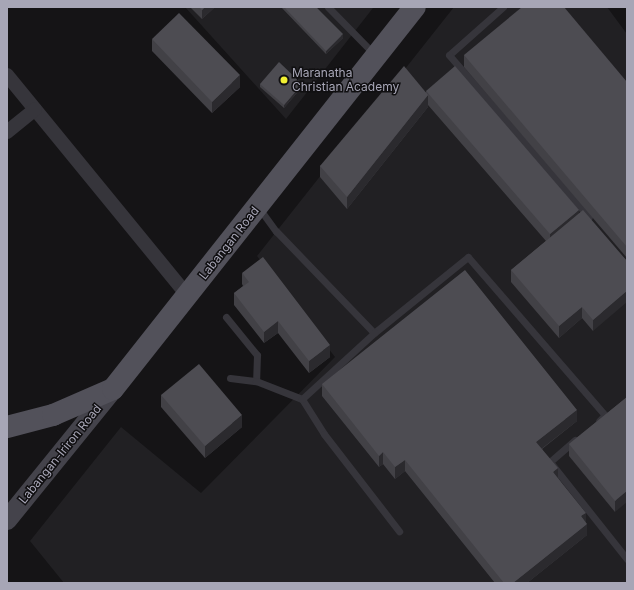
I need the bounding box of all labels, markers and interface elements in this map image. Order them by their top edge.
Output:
place label: Maranatha Christian Academy [292,66,399,94]
marker: Maranatha Christian Academy [279,75,289,85]
street label: Labangan Road [196,204,262,282]
street label: Labangan-Iriron Road [16,402,104,506]

